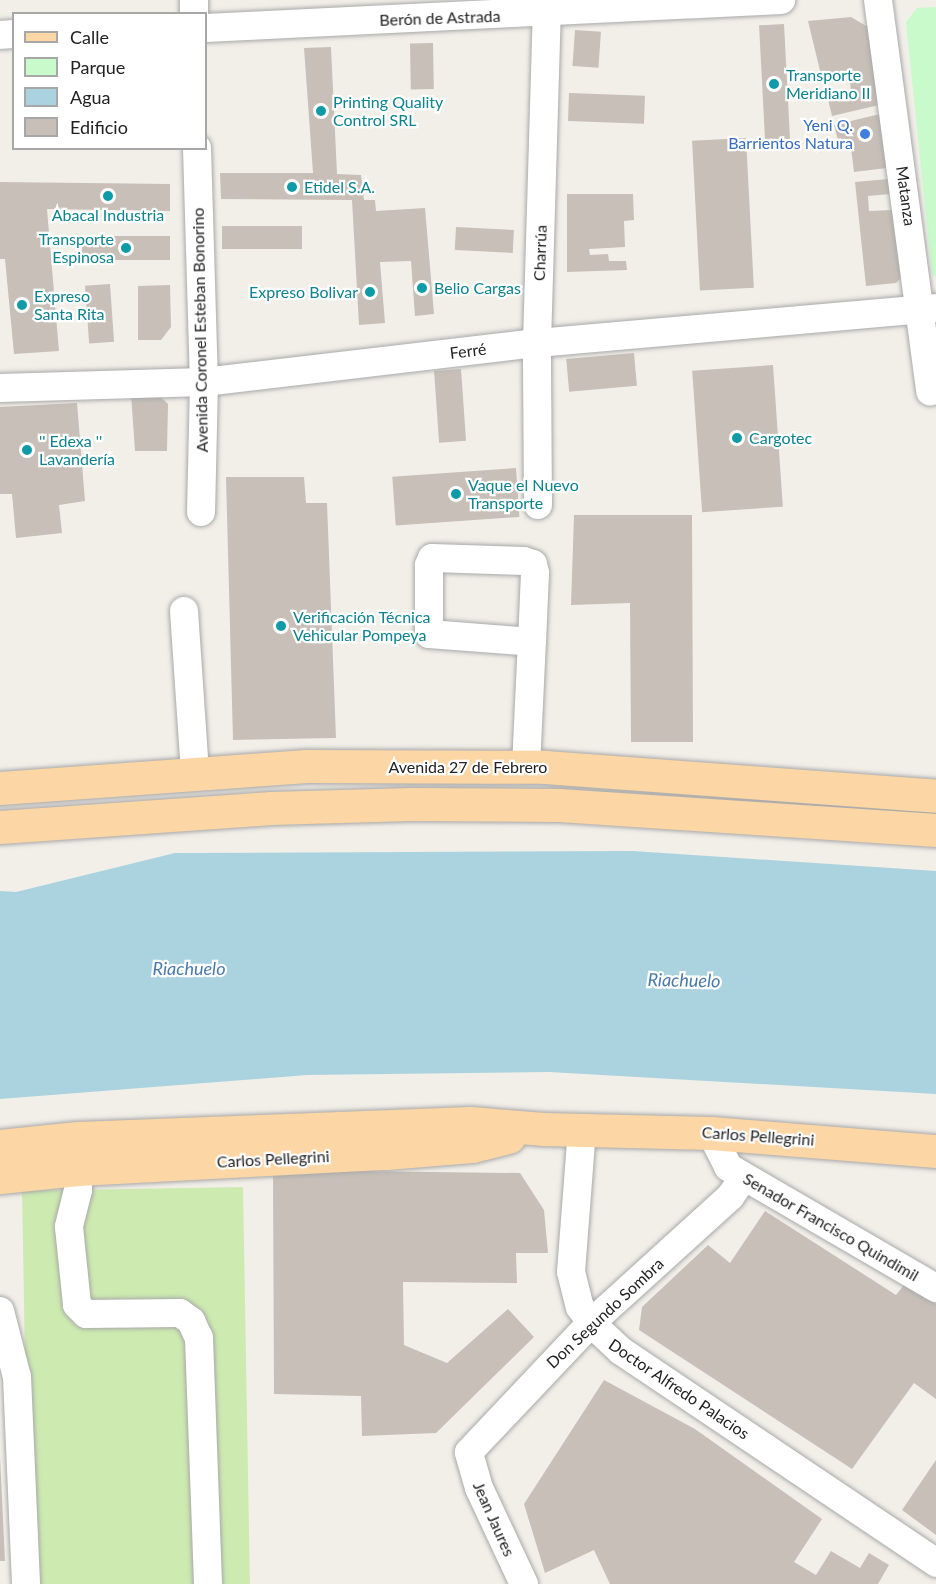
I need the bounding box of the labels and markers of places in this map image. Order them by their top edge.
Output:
place label: Transporte Meridiano II [786,65,871,103]
marker: Transporte Meridiano II [767,77,781,91]
place label: Printing Quality Control SRL [333,92,443,130]
marker: Printing Quality Control SRL [314,104,328,118]
place label: Yeni Q. Barrientos Natura [728,115,853,153]
marker: Yeni Q. Barrientos Natura [858,127,872,141]
place label: Etidel S.A. [304,177,375,197]
marker: Etidel S.A. [285,180,299,194]
marker: Abacal Industria [101,189,115,203]
place label: Abacal Industria [52,205,164,225]
place label: Transporte Espinosa [39,229,114,267]
marker: Transporte Espinosa [119,241,133,255]
place label: Belio Cargas [434,278,521,298]
marker: Belio Cargas [415,281,429,295]
place label: Expreso Bolivar [249,282,358,302]
marker: Expreso Bolivar [363,285,377,299]
place label: Expreso Santa Rita [34,286,105,324]
marker: Expreso Santa Rita [15,298,29,312]
place label: Cargotec [749,428,812,448]
place label: '' Edexa '' Lavandería [39,431,115,469]
marker: Cargotec [730,431,744,445]
marker: '' Edexa '' Lavandería [20,443,34,457]
place label: Vaque el Nuevo Transporte [468,475,579,513]
marker: Vaque el Nuevo Transporte [449,487,463,501]
place label: Verificación Técnica Vehicular Pompeya [293,607,431,645]
marker: Verificación Técnica Vehicular Pompeya [274,619,288,633]

